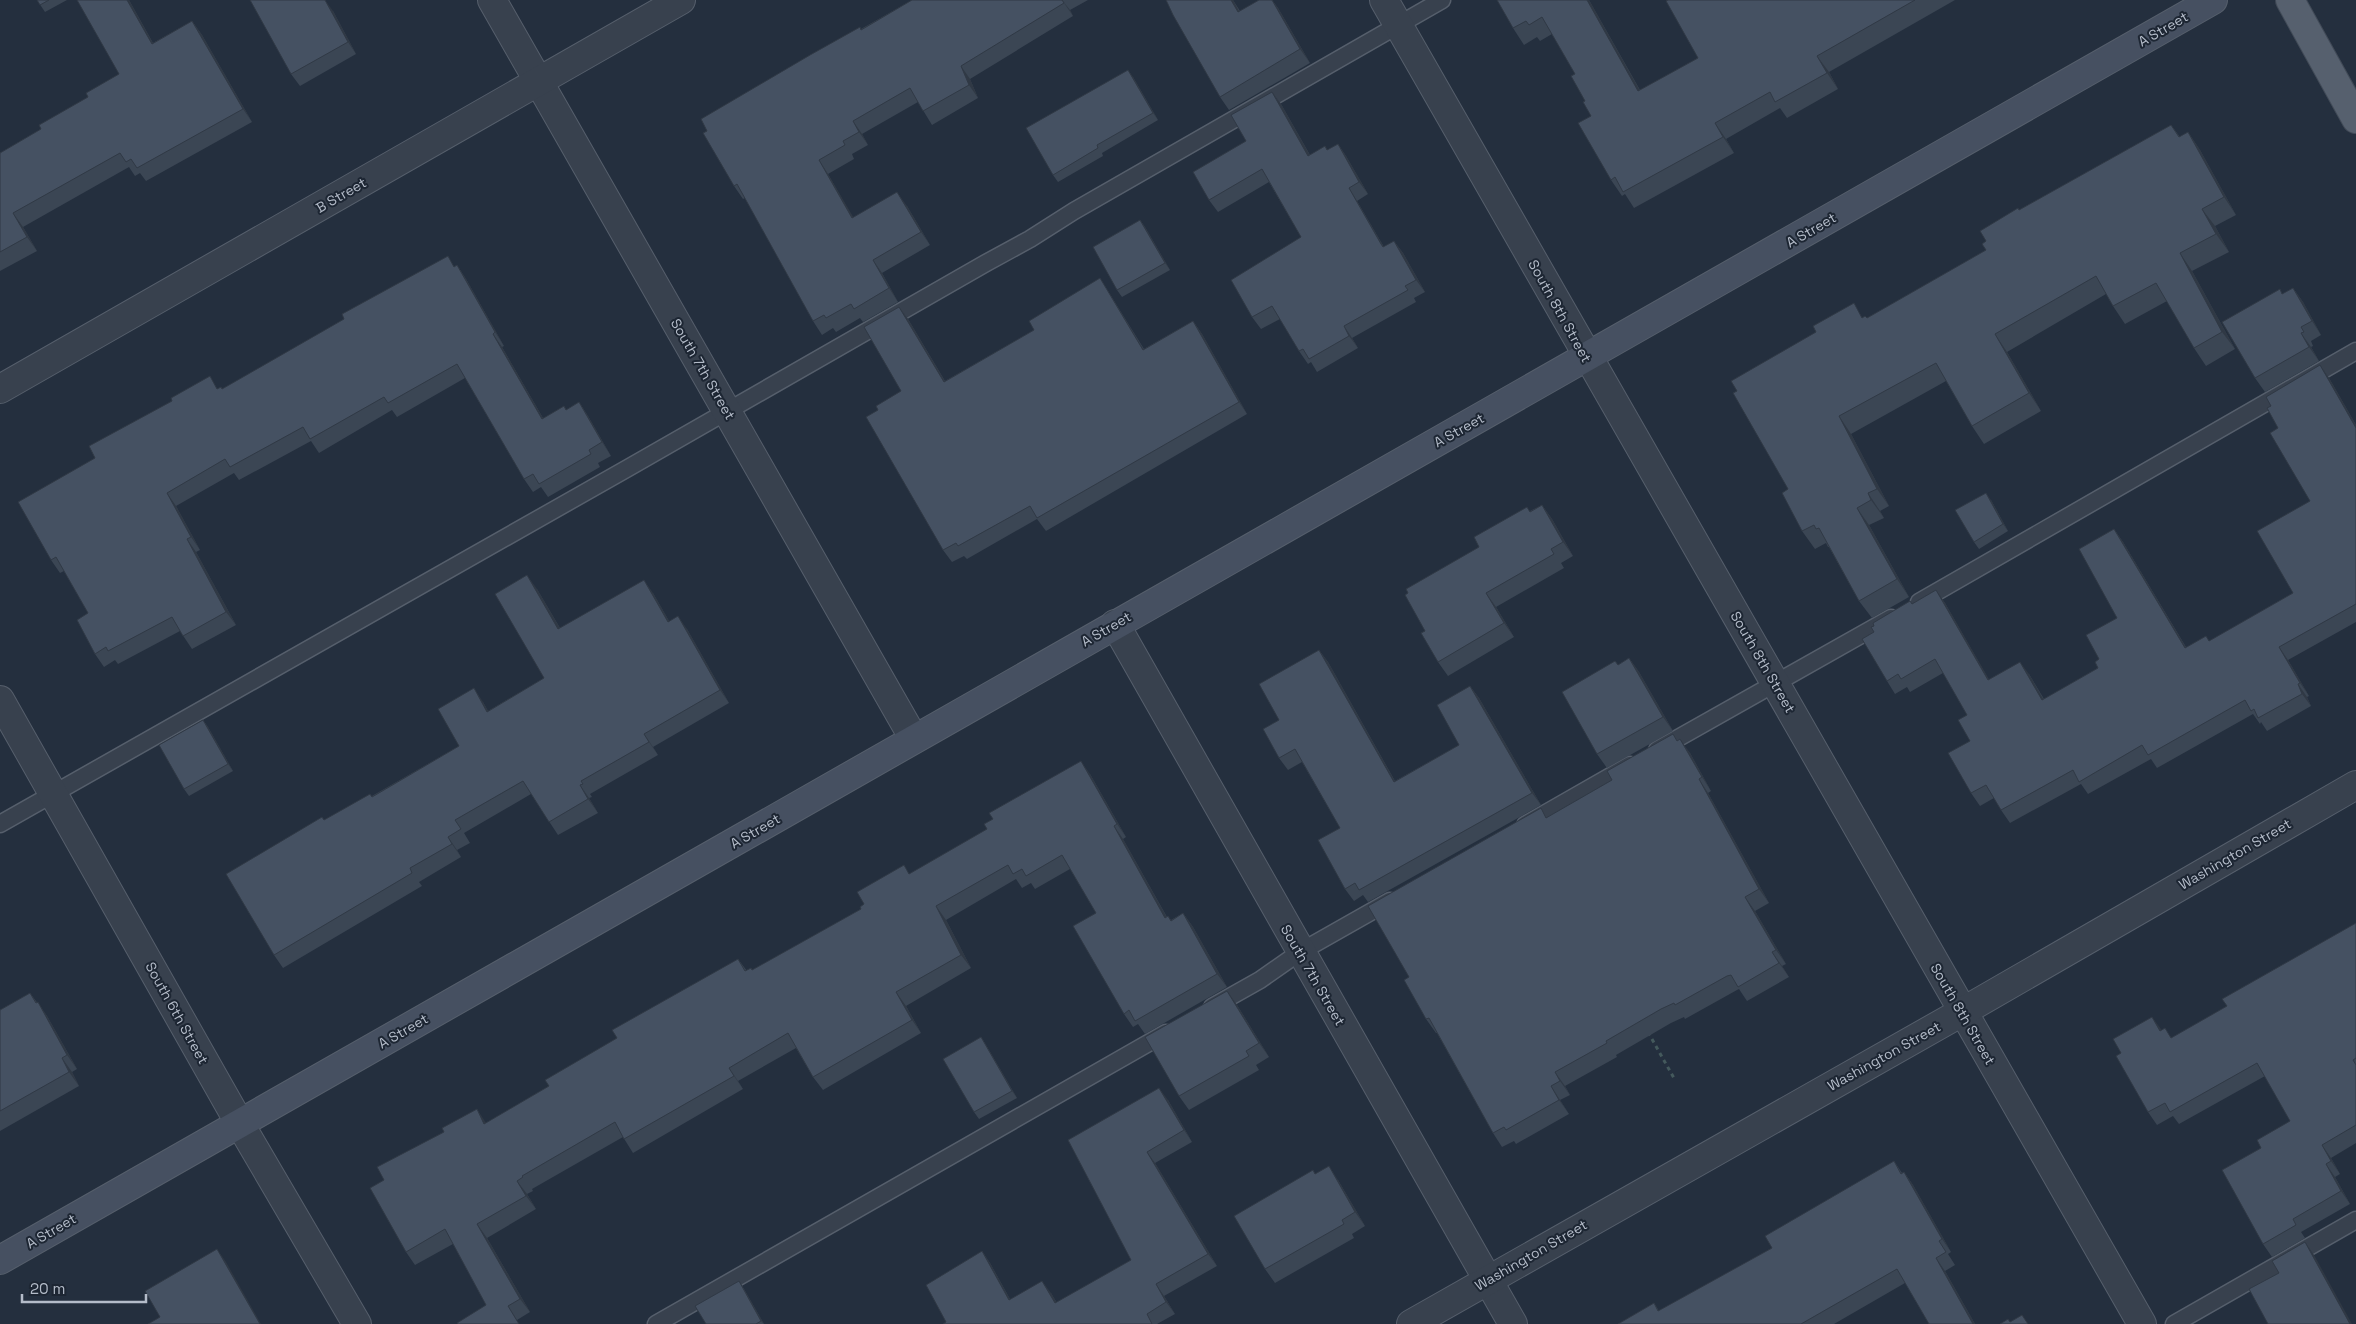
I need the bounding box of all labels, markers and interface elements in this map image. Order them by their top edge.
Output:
street label: A Street [2135,7,2191,51]
street label: B Street [312,173,370,217]
street label: A Street [1783,208,1839,252]
street label: South 8th Street [1524,257,1596,365]
street label: South 7th Street [667,315,739,423]
street label: A Street [1431,409,1487,451]
street label: A Street [1078,607,1134,651]
street label: South 8th Street [1727,608,1799,716]
street label: A Street [727,809,783,853]
street label: Washington Street [2176,814,2294,894]
street label: South 7th Street [1277,921,1349,1029]
street label: South 6th Street [141,959,213,1067]
street label: South 8th Street [1927,960,1999,1068]
street label: A Street [375,1009,431,1053]
street label: Washington Street [1824,1017,1944,1095]
street label: A Street [23,1209,79,1253]
street label: Washington Street [1472,1215,1590,1295]
scale bar [22,1272,146,1304]
text: 20 m [30,1279,65,1298]

